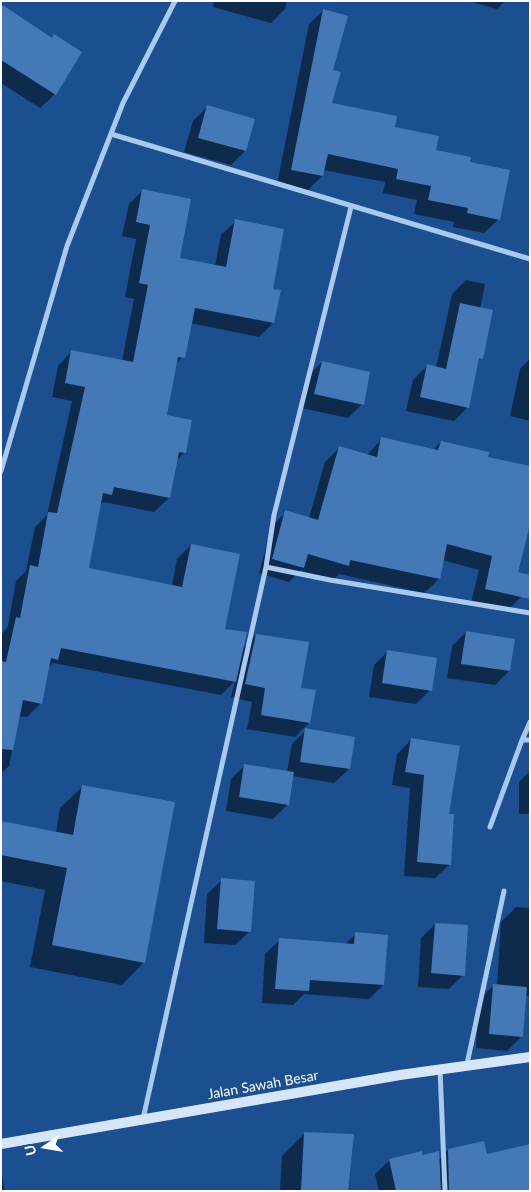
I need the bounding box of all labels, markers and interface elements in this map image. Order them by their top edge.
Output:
street label: Jalan Sawah Besar [206,1067,320,1103]
north arrow [20,1122,70,1172]
text: U [20,1144,39,1157]

